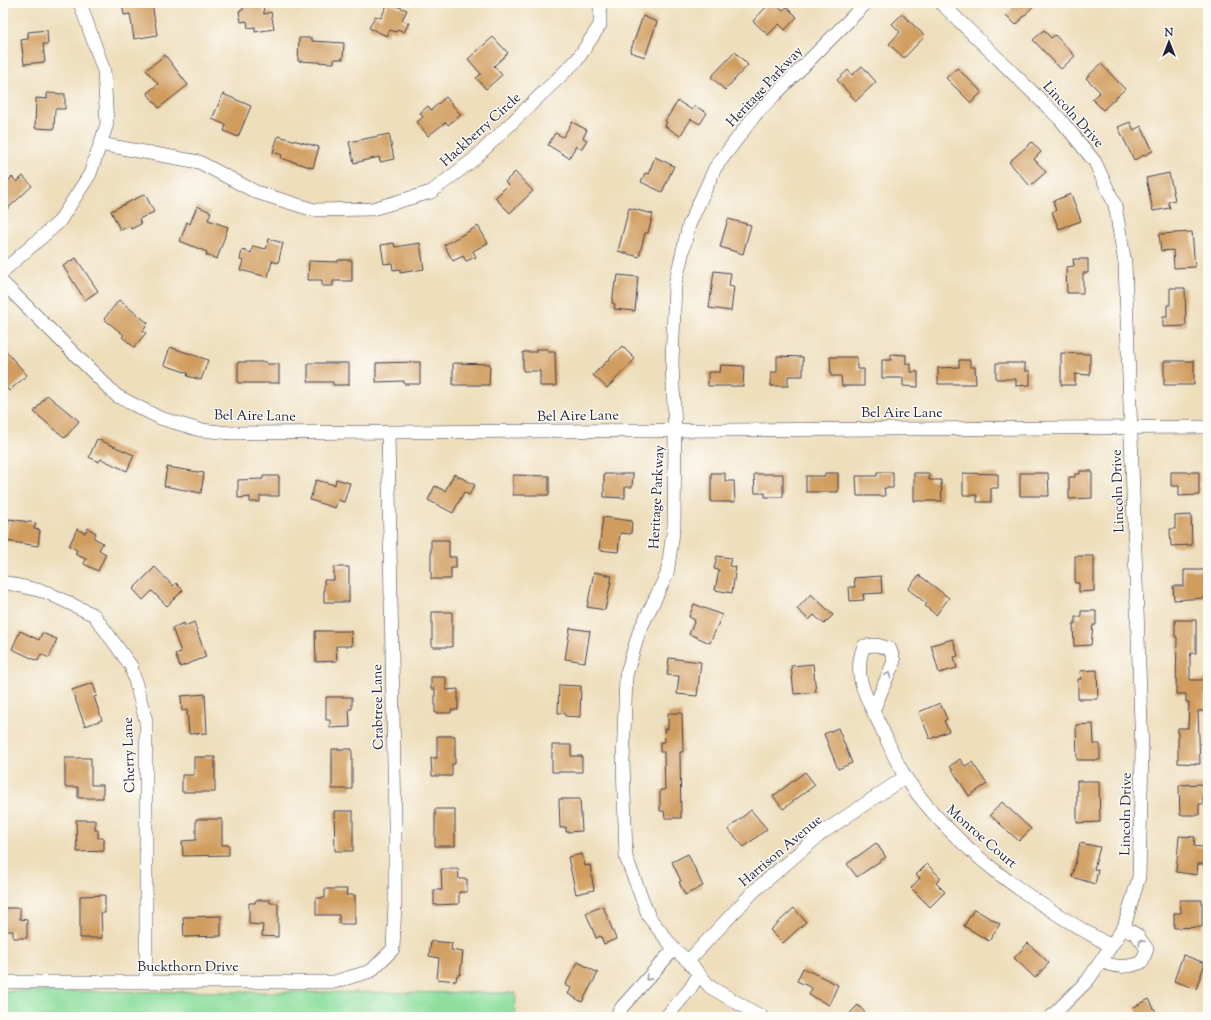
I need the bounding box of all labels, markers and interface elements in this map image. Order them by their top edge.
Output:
north arrow [1149,22,1189,62]
text: N [1164,25,1174,41]
street label: Heritage Parkway [723,42,808,132]
street label: Lincoln Drive [1037,78,1108,153]
street label: Hackberry Circle [437,89,526,172]
street label: Bel Aire Lane [861,404,943,424]
street label: Bel Aire Lane [214,406,296,428]
street label: Bel Aire Lane [537,406,619,428]
street label: Heritage Parkway [645,444,671,550]
street label: Lincoln Drive [1108,449,1130,533]
street label: Crabtree Lane [368,664,390,750]
one-way arrow [884,672,892,679]
street label: Cherry Lane [119,717,141,793]
street label: Lincoln Drive [1116,772,1138,856]
street label: Monroe Court [941,801,1020,874]
street label: Harrison Avenue [735,811,827,892]
one-way arrow [1139,939,1146,946]
street label: Buckthorn Drive [137,958,239,978]
one-way arrow [645,974,652,981]

